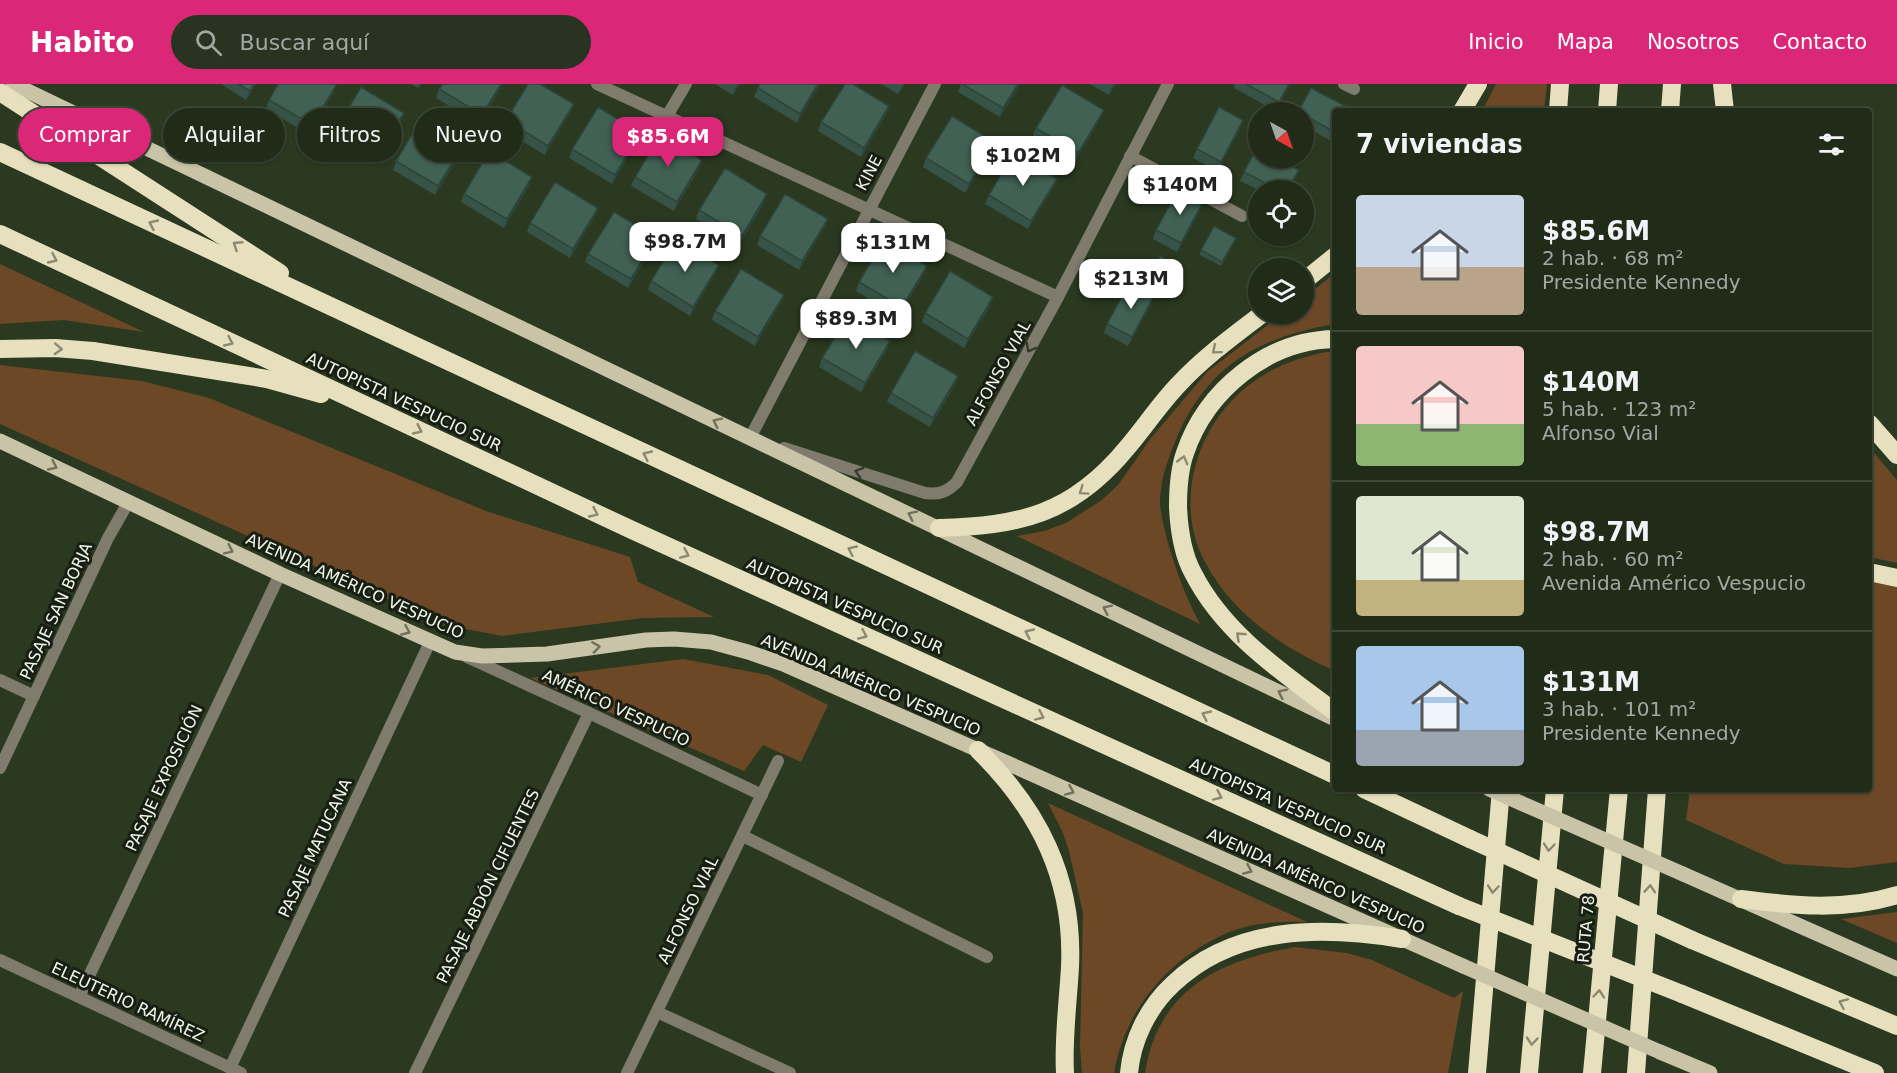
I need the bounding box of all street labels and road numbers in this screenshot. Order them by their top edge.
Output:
street label: KINE [852,152,886,194]
street label: ALFONSO VIAL [961,317,1035,429]
street label: AUTOPISTA VESPUCIO SUR [303,348,505,456]
street label: AVENIDA AMÉRICO VESPUCIO [243,529,467,643]
street label: PASAJE SAN BORJA [16,539,96,683]
street label: AUTOPISTA VESPUCIO SUR [744,554,946,658]
street label: AVENIDA AMÉRICO VESPUCIO [759,630,983,740]
street label: AMÉRICO VESPUCIO [539,665,693,751]
street label: PASAJE EXPOSICIÓN [122,702,206,854]
street label: AUTOPISTA VESPUCIO SUR [1187,754,1389,858]
street label: PASAJE MATUCANA [275,776,356,920]
street label: PASAJE ABDÓN CIFUENTES [433,786,543,986]
street label: AVENIDA AMÉRICO VESPUCIO [1204,824,1428,938]
street label: ALFONSO VIAL [654,853,722,967]
street label: RUTA 78 [1574,894,1598,964]
street label: ELEUTERIO RAMÍREZ [49,958,207,1046]

